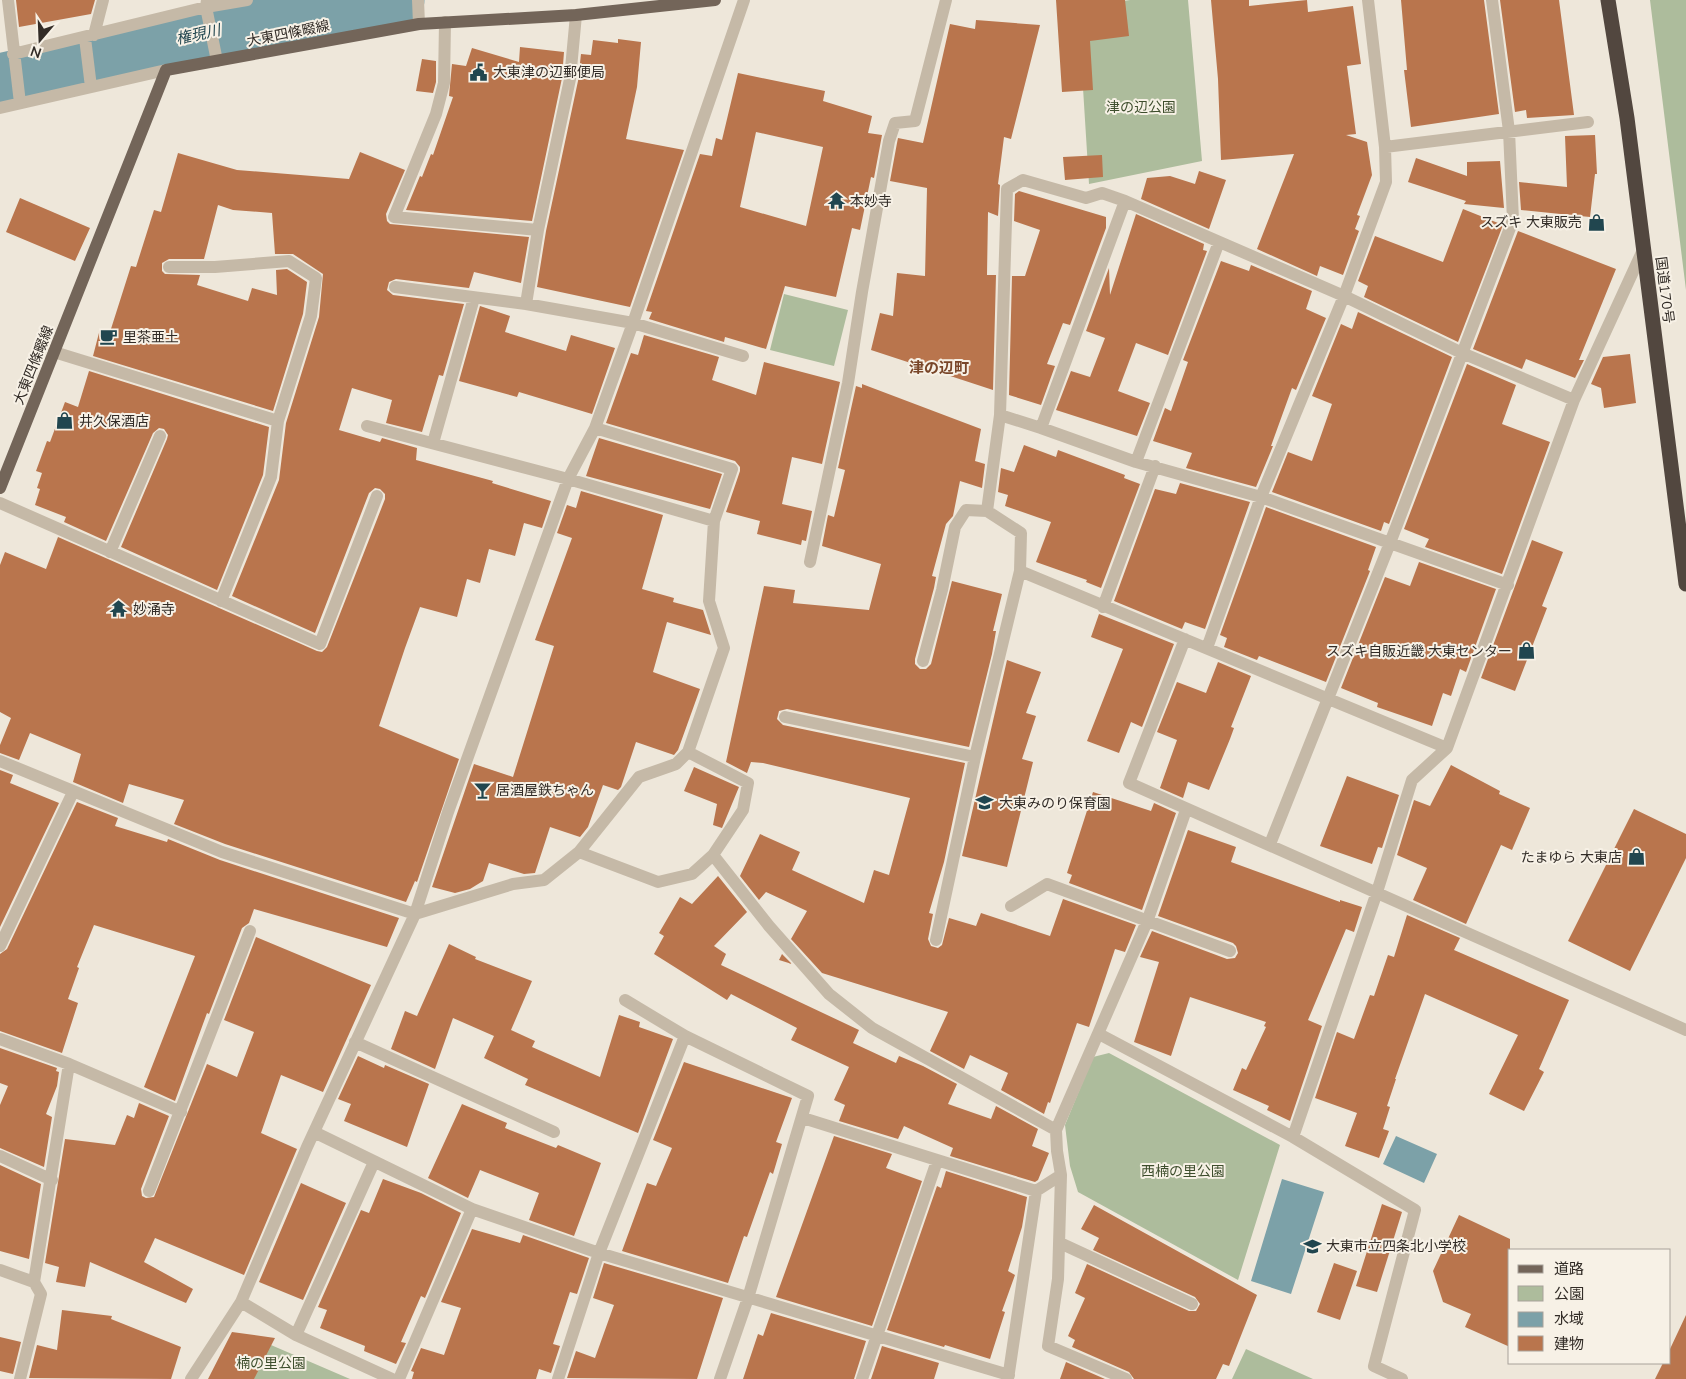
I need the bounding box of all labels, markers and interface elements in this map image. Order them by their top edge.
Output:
north arrow [15,15,65,65]
street label: 大東四條畷線 [245,16,331,50]
water label: 権現川 [174,20,224,48]
text: N [28,42,44,63]
public building icon: 大東津の辺郵便局 [469,62,489,82]
place label: 大東津の辺郵便局 [493,63,605,81]
park label: 津の辺公園 [1106,98,1176,116]
temple icon: 本妙寺 [826,191,846,211]
place label: 本妙寺 [850,192,892,210]
shop icon: スズキ 大東販売 [1586,212,1606,232]
place label: スズキ 大東販売 [1480,213,1582,231]
street label: 国道170号 [1652,256,1678,324]
street label: 大東四條畷線 [9,323,57,407]
cafe icon: 里茶亜土 [99,327,119,347]
place label: 里茶亜土 [123,328,179,346]
district label: 津の辺町 [909,358,969,377]
shop icon: 井久保酒店 [55,411,75,431]
place label: 井久保酒店 [79,412,149,430]
temple icon: 妙涌寺 [109,599,129,619]
place label: 妙涌寺 [133,600,175,618]
shop icon: スズキ自販近畿 大東センター [1516,641,1536,661]
place label: スズキ自販近畿 大東センター [1326,642,1512,660]
bar icon: 居酒屋鉄ちゃん [472,780,492,800]
place label: 居酒屋鉄ちゃん [496,781,594,799]
school or university icon: 大東みのり保育園 [975,793,995,813]
place label: 大東みのり保育園 [999,794,1111,812]
shop icon: たまゆら 大東店 [1626,847,1646,867]
place label: たまゆら 大東店 [1521,848,1622,866]
park label: 西楠の里公園 [1141,1162,1225,1180]
school or university icon: 大東市立四条北小学校 [1302,1236,1322,1256]
place label: 大東市立四条北小学校 [1326,1237,1466,1255]
legend [1508,1249,1671,1364]
text: 道路 [1554,1259,1584,1278]
text: 公園 [1554,1284,1584,1303]
text: 水域 [1554,1309,1584,1328]
text: 建物 [1554,1334,1584,1353]
park label: 楠の里公園 [236,1354,306,1372]

